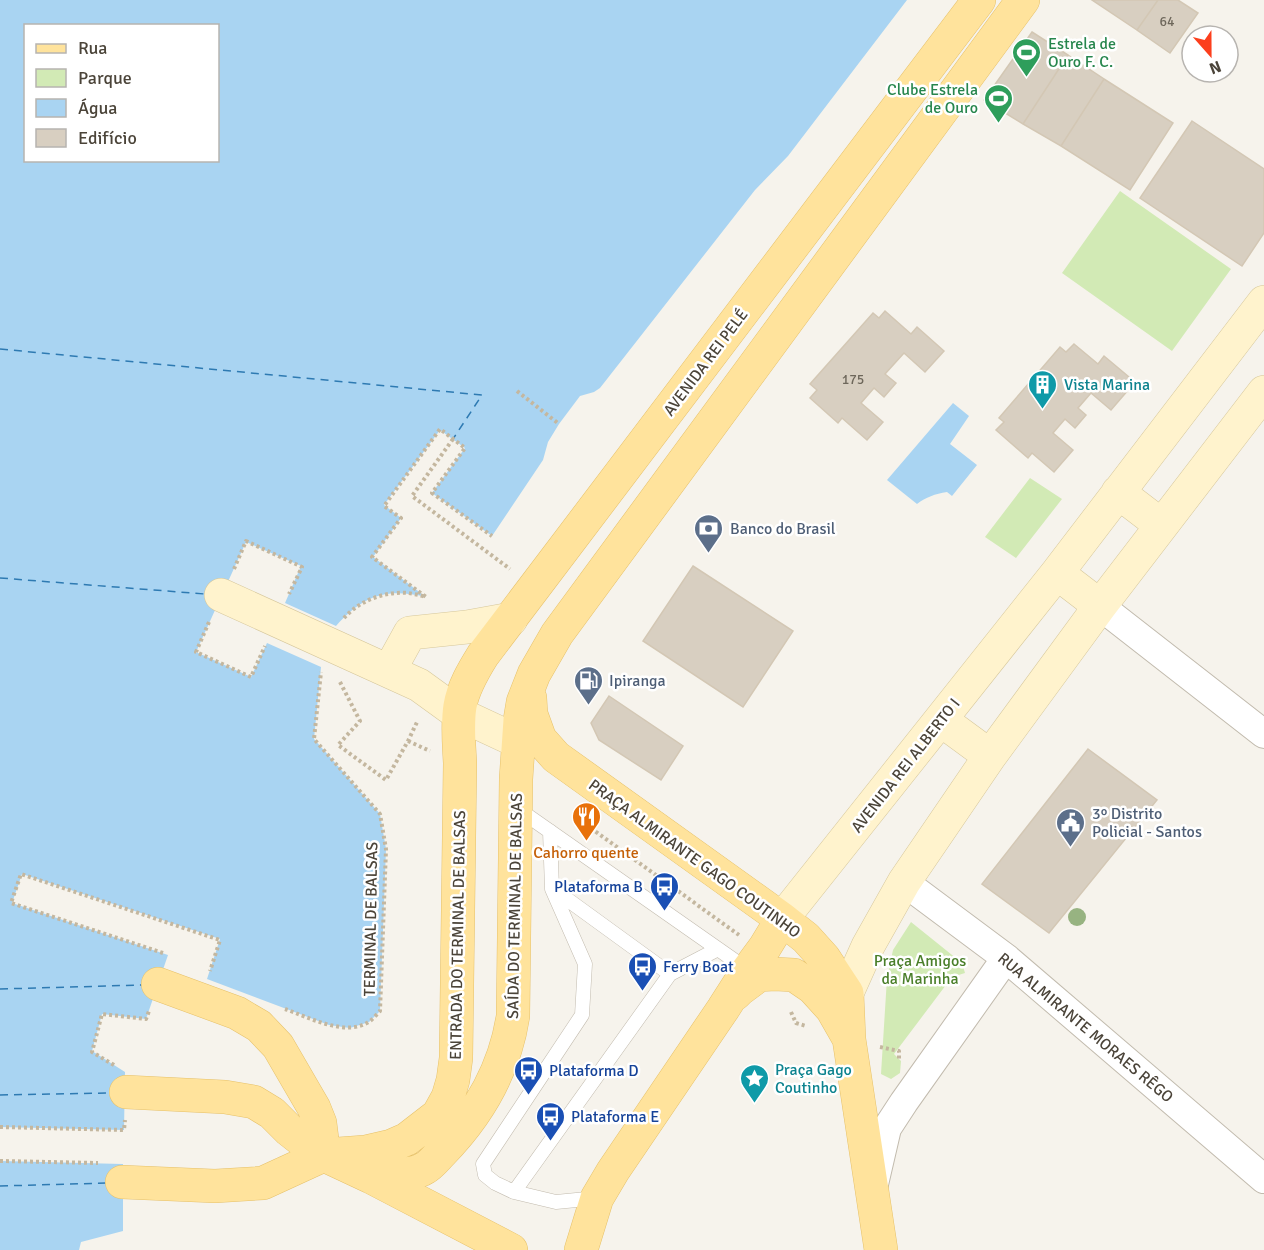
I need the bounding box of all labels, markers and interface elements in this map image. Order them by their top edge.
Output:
house number: 64 [1159,13,1175,30]
legend [24,24,219,162]
north arrow [1180,24,1240,84]
place label: Estrela de Ouro F. C. [1048,34,1116,72]
sports icon: Estrela de Ouro F. C. [1011,36,1043,78]
text: Rua [78,37,107,59]
text: N [1206,56,1224,78]
text: Parque [78,67,132,89]
place label: Clube Estrela de Ouro [887,80,978,118]
sports icon: Clube Estrela de Ouro [983,82,1015,124]
text: Água [78,97,117,119]
text: Edifício [78,127,137,149]
street label: AVENIDA REI PELÉ [659,305,752,420]
building icon: Vista Marina [1027,368,1059,410]
house number: 175 [842,371,864,388]
place label: Vista Marina [1064,375,1150,395]
bank icon: Banco do Brasil [693,512,725,554]
place label: Banco do Brasil [730,519,836,539]
fuel station icon: Ipiranga [572,664,604,706]
place label: Ipiranga [609,671,666,691]
street label: AVENIDA REI ALBERTO I [847,694,965,837]
street label: PRAÇA ALMIRANTE GAGO COUTINHO [584,775,804,943]
street label: SAÍDA DO TERMINAL DE BALSAS [503,793,527,1019]
restaurant icon: Cahorro quente [570,800,602,842]
place label: 3º Distrito Policial - Santos [1092,804,1202,842]
public building icon: 3º Distrito Policial - Santos [1055,806,1087,848]
street label: ENTRADA DO TERMINAL DE BALSAS [446,810,470,1060]
street label: TERMINAL DE BALSAS [360,841,382,997]
place label: Cahorro quente [533,843,639,863]
bus stop icon: Plataforma B [648,870,680,912]
place label: Plataforma B [554,877,643,897]
street label: RUA ALMIRANTE MORAES RÊGO [993,948,1177,1107]
bus stop icon: Ferry Boat [626,950,658,992]
park label: Praça Amigos da Marinha [874,951,966,989]
place label: Ferry Boat [663,957,734,977]
bus stop icon: Plataforma D [512,1054,544,1096]
place label: Praça Gago Coutinho [775,1060,852,1098]
place label: Plataforma D [549,1061,639,1081]
place icon: Praça Gago Coutinho [738,1062,770,1104]
bus stop icon: Plataforma E [534,1100,566,1142]
place label: Plataforma E [571,1107,659,1127]

